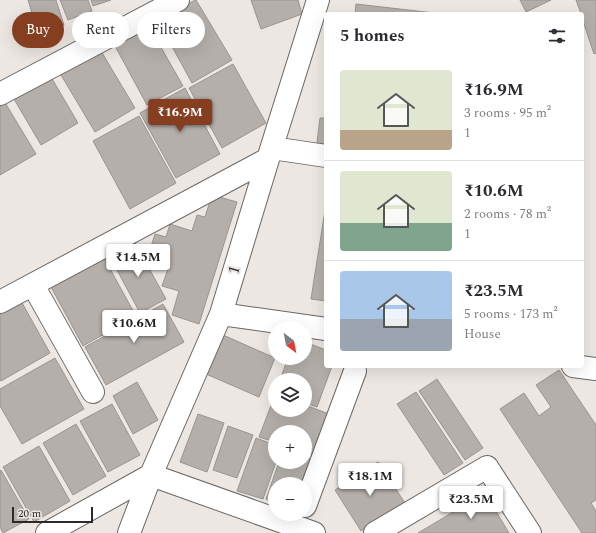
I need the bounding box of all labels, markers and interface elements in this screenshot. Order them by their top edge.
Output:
chip: Buy [12,12,64,48]
chip: Rent [72,12,129,48]
chip: Filters [137,12,205,48]
text: 5 homes [340,23,405,49]
icon: filters [546,25,568,47]
text: ₹16.9M [464,77,524,103]
icon: home [372,86,420,134]
pin: ₹16.9M [147,99,213,133]
text: ₹16.9M [157,102,203,122]
text: 3 rooms · 95 m² [464,103,551,123]
text: 1 [464,123,471,143]
text: ₹10.6M [464,178,524,204]
icon: home [372,187,420,235]
text: 2 rooms · 78 m² [464,204,551,224]
text: 1 [464,224,471,244]
pin: ₹14.5M [105,244,171,278]
text: ₹14.5M [115,247,161,267]
street label: 1 [221,263,247,277]
text: ₹23.5M [464,278,524,304]
icon: home [372,287,420,335]
text: 5 rooms · 173 m² [464,304,558,324]
pin: ₹10.6M [101,310,167,344]
text: ₹10.6M [111,313,157,333]
north arrow [268,321,312,365]
map controls [268,321,312,521]
text: House [464,324,501,344]
button: layers [268,373,312,417]
button: + [268,425,312,469]
pin: ₹18.1M [337,463,403,497]
text: ₹18.1M [347,466,393,486]
button: − [268,477,312,521]
pin: ₹23.5M [438,486,504,520]
text: ₹23.5M [448,489,494,509]
scale bar [12,505,93,524]
text: 20 m [18,505,41,522]

